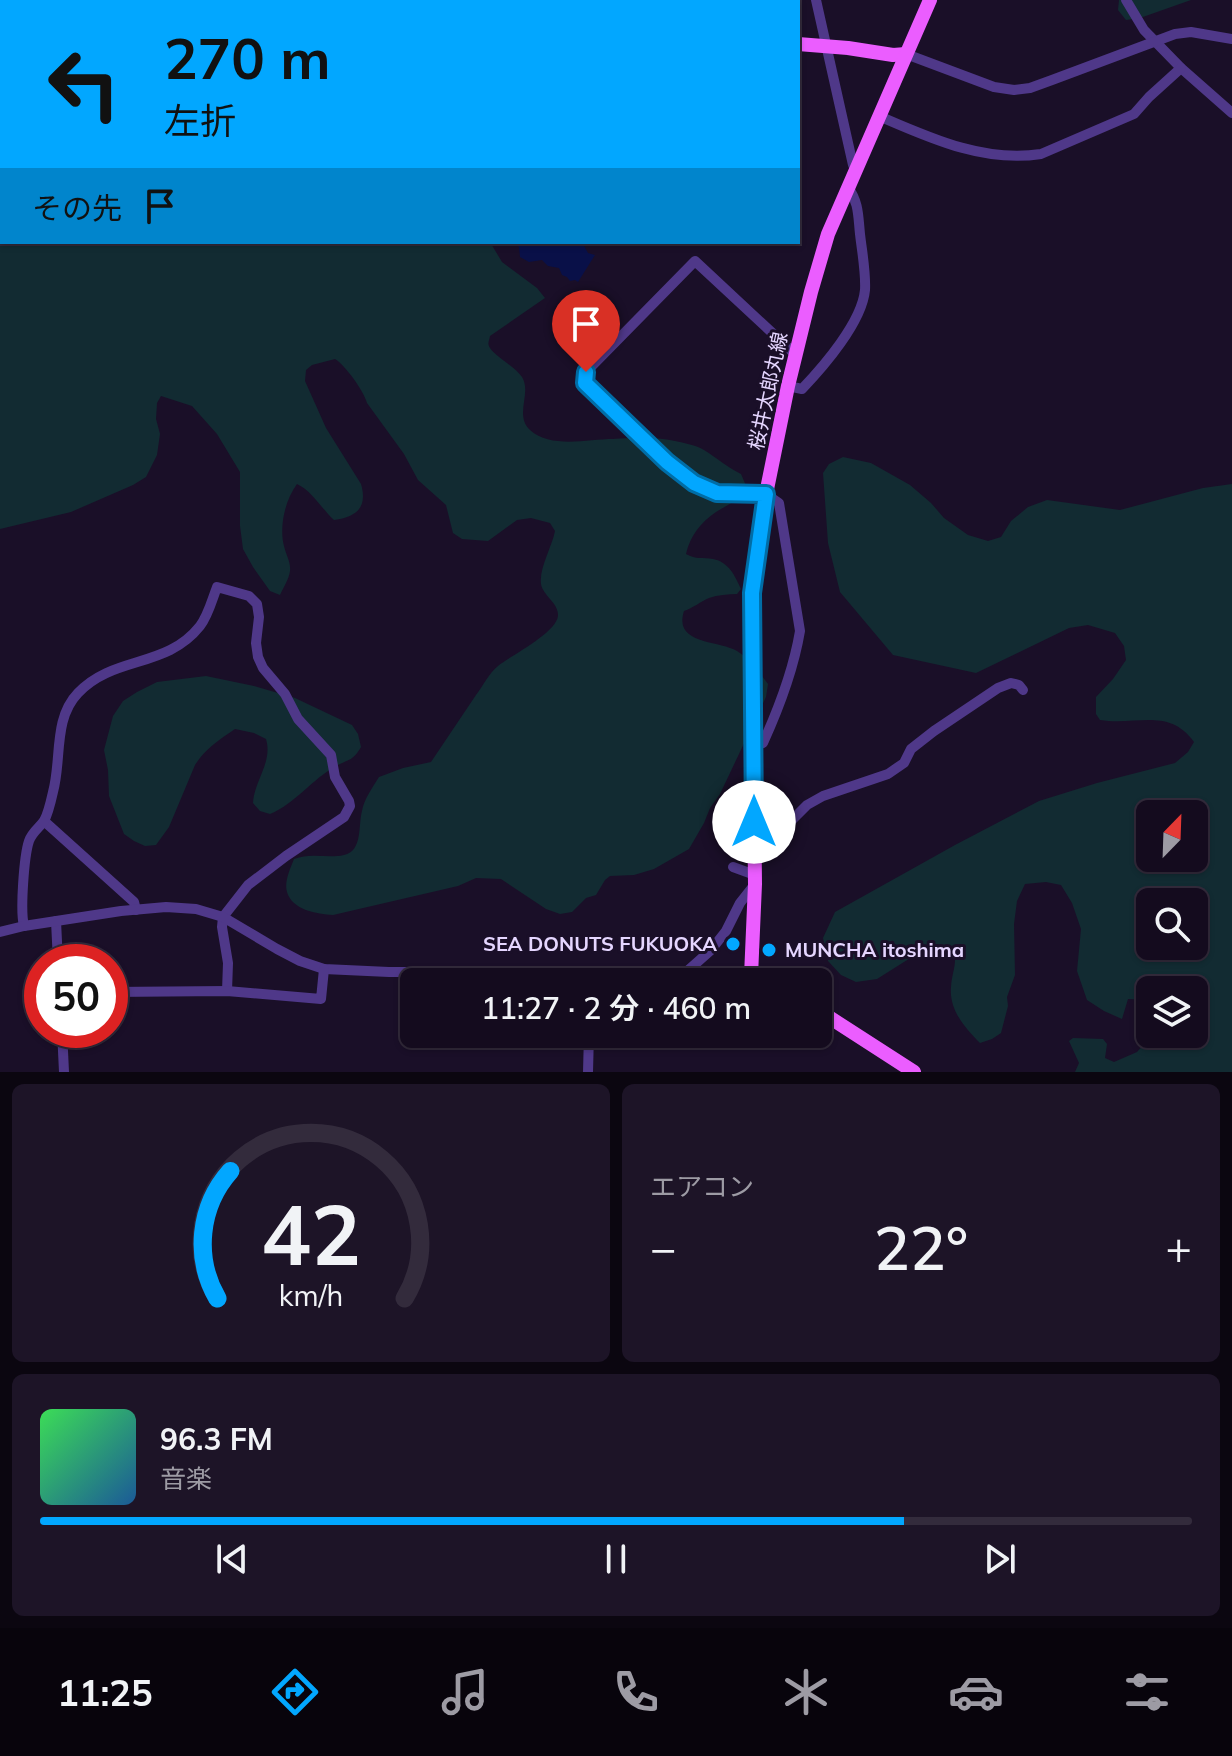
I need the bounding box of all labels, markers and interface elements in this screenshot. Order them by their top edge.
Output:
text: 270 m [164,23,331,93]
icon: left [32,32,136,136]
text: 左折 [164,98,236,143]
icon: arrive [138,184,182,228]
text: その先 [32,189,122,227]
pin [552,290,620,372]
icon: arrive [564,302,608,346]
street label: 桜井太郎丸線 [743,330,792,452]
position arrow [712,780,796,864]
north arrow [1136,800,1208,872]
map controls [1136,800,1208,1048]
button: search [1136,888,1208,960]
place label: SEA DONUTS FUKUOKA [483,931,717,956]
marker: SEA DONUTS FUKUOKA [724,935,742,953]
place label: MUNCHA itoshima [785,937,964,962]
marker: MUNCHA itoshima [760,941,778,959]
speed limit sign: 50 [24,944,128,1048]
button: layers [1136,976,1208,1048]
text: 11:27 · 2 分 · 460 m [481,989,751,1027]
text: エアコン [650,1170,754,1203]
text: 42 [261,1181,361,1286]
text: 22° [874,1210,968,1285]
text: − [650,1220,676,1275]
text: + [1166,1220,1192,1275]
text: km/h [279,1277,343,1313]
text: 96.3 FM [160,1420,273,1458]
text: 音楽 [160,1462,212,1495]
icon: previous [210,1537,254,1581]
icon: pause [594,1537,638,1581]
icon: next [978,1537,1022,1581]
icon: directions [267,1664,323,1720]
icon: music [437,1664,493,1720]
icon: phone [608,1664,664,1720]
icon: climate [778,1664,834,1720]
icon: car [948,1664,1004,1720]
icon: filters [1119,1664,1175,1720]
text: 11:25 [57,1670,153,1715]

